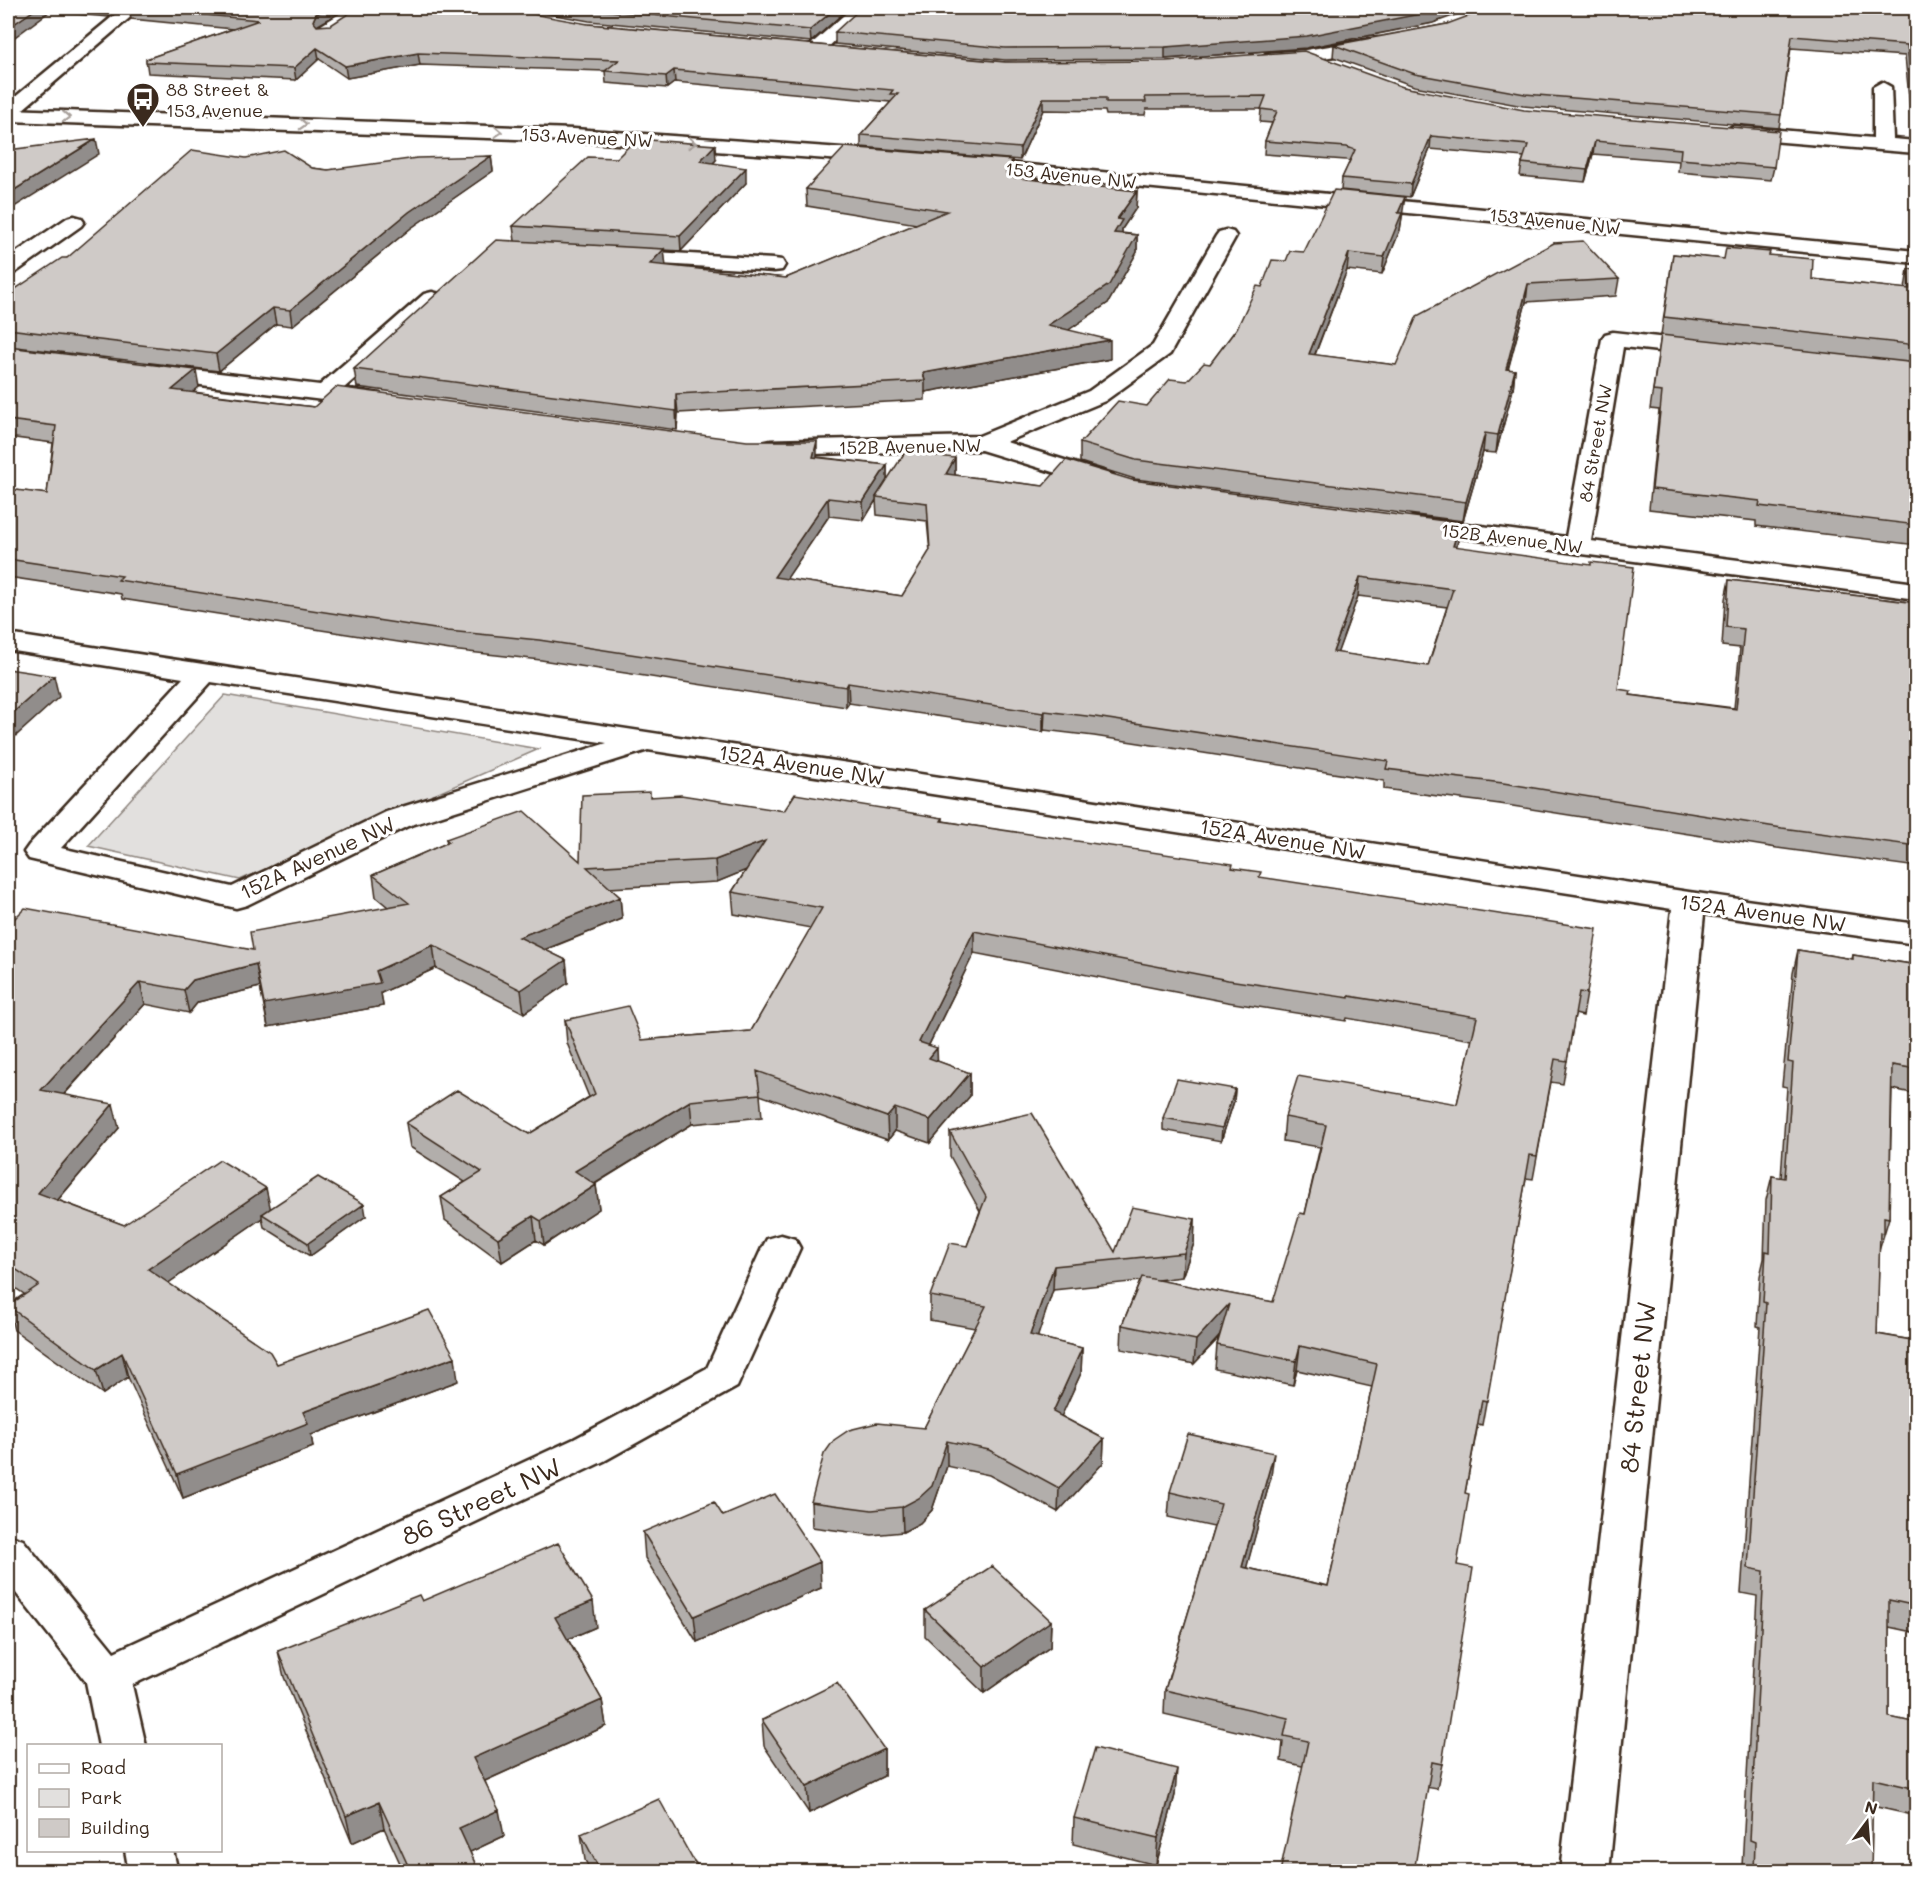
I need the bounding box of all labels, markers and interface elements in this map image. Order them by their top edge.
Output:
place label: 88 Street & 153 Avenue [166,77,270,122]
bus stop icon: 88 Street & 153 Avenue [125,81,161,128]
one-way arrow [61,110,70,123]
one-way arrow [298,118,307,131]
street label: 153 Avenue NW [520,122,654,152]
one-way arrow [493,125,502,138]
one-way arrow [688,136,697,149]
street label: 153 Avenue NW [1004,156,1138,194]
street label: 153 Avenue NW [1488,202,1622,240]
street label: 84 Street NW [1573,382,1617,504]
street label: 152B Avenue NW [838,433,982,459]
street label: 152B Avenue NW [1440,517,1584,559]
street label: 152A Avenue NW [717,738,887,790]
street label: 152A Avenue NW [235,809,399,905]
street label: 152A Avenue NW [1198,812,1368,864]
street label: 152A Avenue NW [1678,887,1848,937]
street label: 84 Street NW [1611,1299,1663,1475]
street label: 86 Street NW [395,1449,567,1553]
legend [27,1744,222,1852]
text: Road [81,1755,126,1779]
text: Park [81,1785,122,1809]
north arrow [1837,1792,1897,1852]
text: N [1863,1795,1880,1819]
text: Building [81,1815,149,1839]

